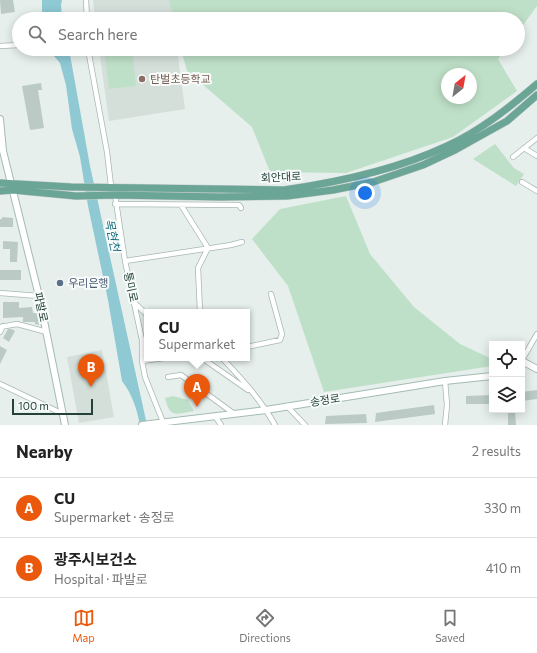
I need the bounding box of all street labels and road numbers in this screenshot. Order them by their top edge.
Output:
street label: 회안대로 [260,169,302,184]
street label: 통미로 [122,271,141,303]
street label: 파발로 [32,291,51,323]
street label: 송정로 [309,391,341,408]

